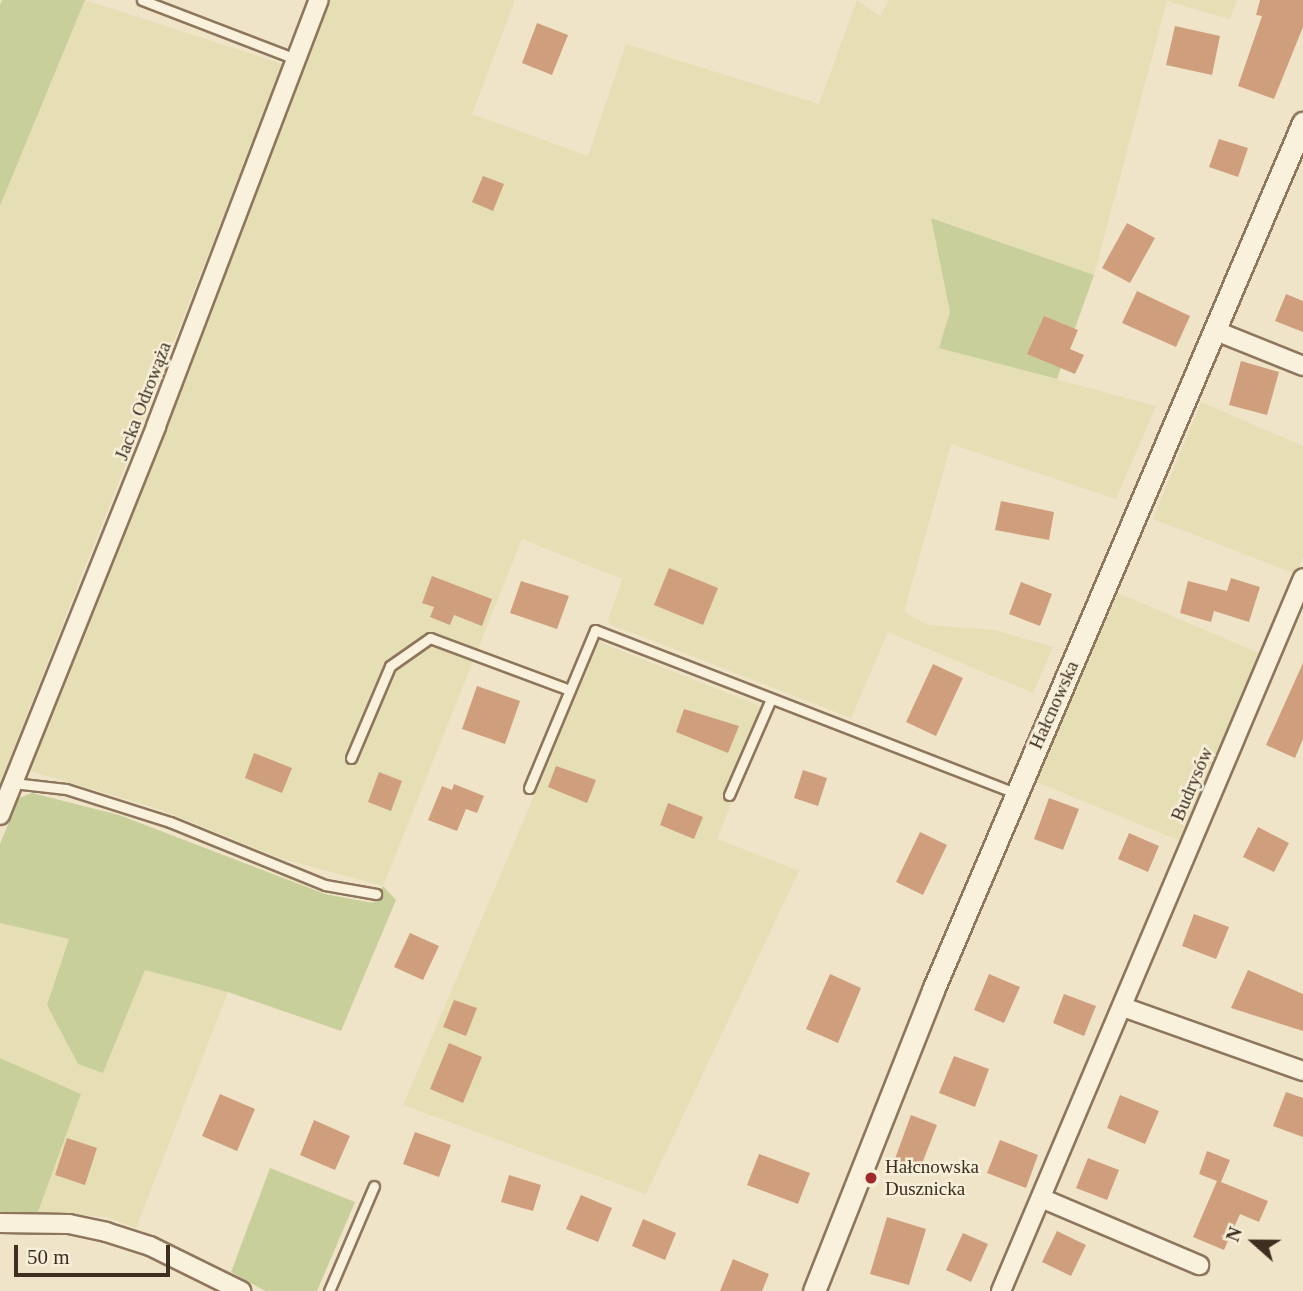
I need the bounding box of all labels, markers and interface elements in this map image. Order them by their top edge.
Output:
street label: Jacka Odrowąża [110,339,176,463]
street label: Hałcnowska [1024,657,1084,753]
street label: Budrysów [1166,744,1218,824]
place label: Hałcnowska Dusznicka [885,1156,979,1200]
marker: Hałcnowska Dusznicka [863,1170,879,1186]
north arrow [1219,1207,1289,1277]
text: N [1222,1224,1246,1244]
scale bar [18,1232,173,1276]
text: 50 m [27,1245,70,1269]

